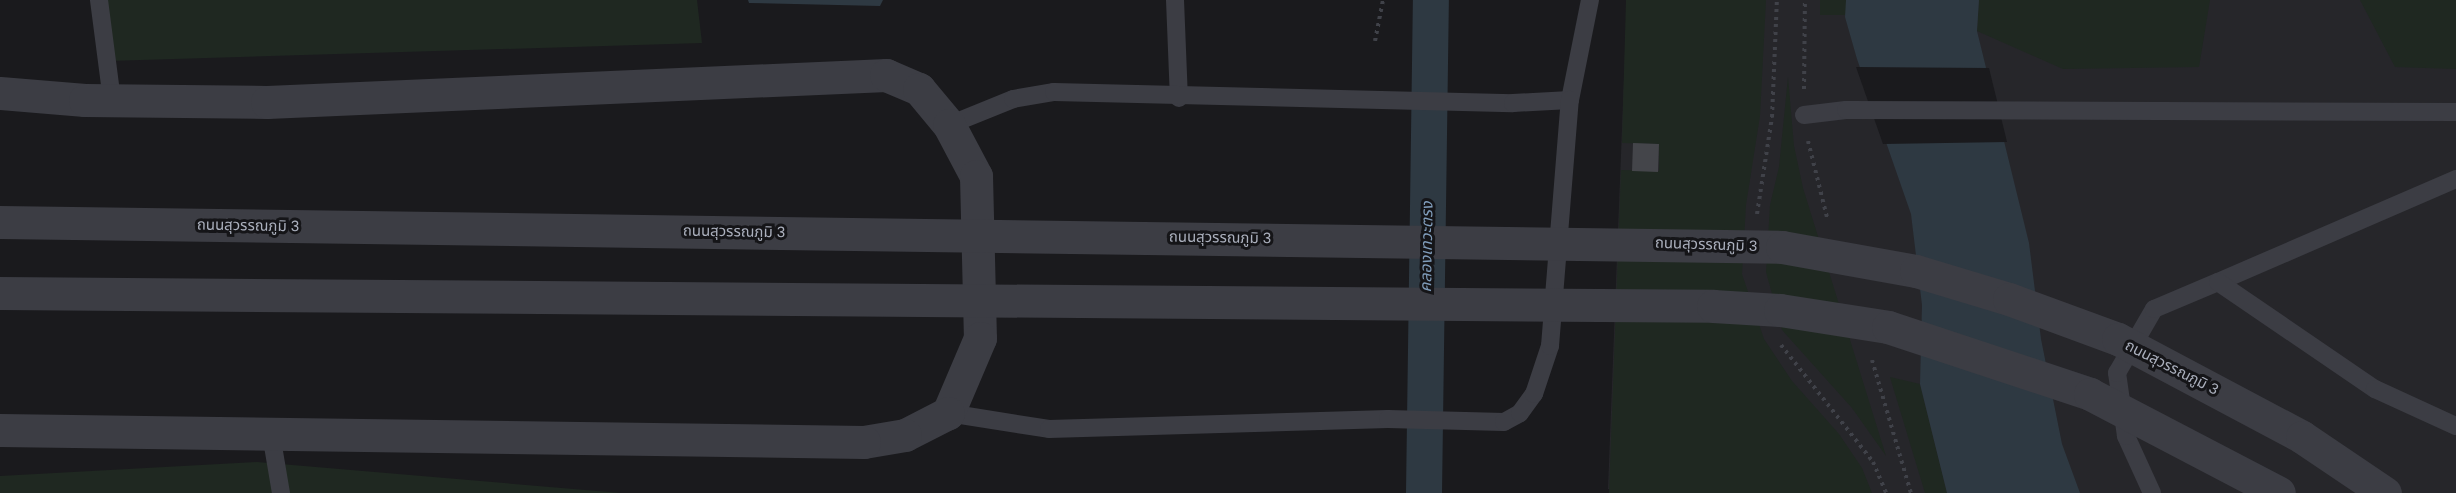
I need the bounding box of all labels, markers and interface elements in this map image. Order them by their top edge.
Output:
water label: คลองเทวะตรง [1417,201,1437,293]
street label: ถนนสุวรรณภูมิ 3 [197,215,299,235]
street label: ถนนสุวรรณภูมิ 3 [683,221,785,241]
street label: ถนนสุวรรณภูมิ 3 [1169,227,1271,247]
street label: ถนนสุวรรณภูมิ 3 [1655,233,1757,255]
street label: ถนนสุวรรณภูมิ 3 [2122,336,2222,398]

